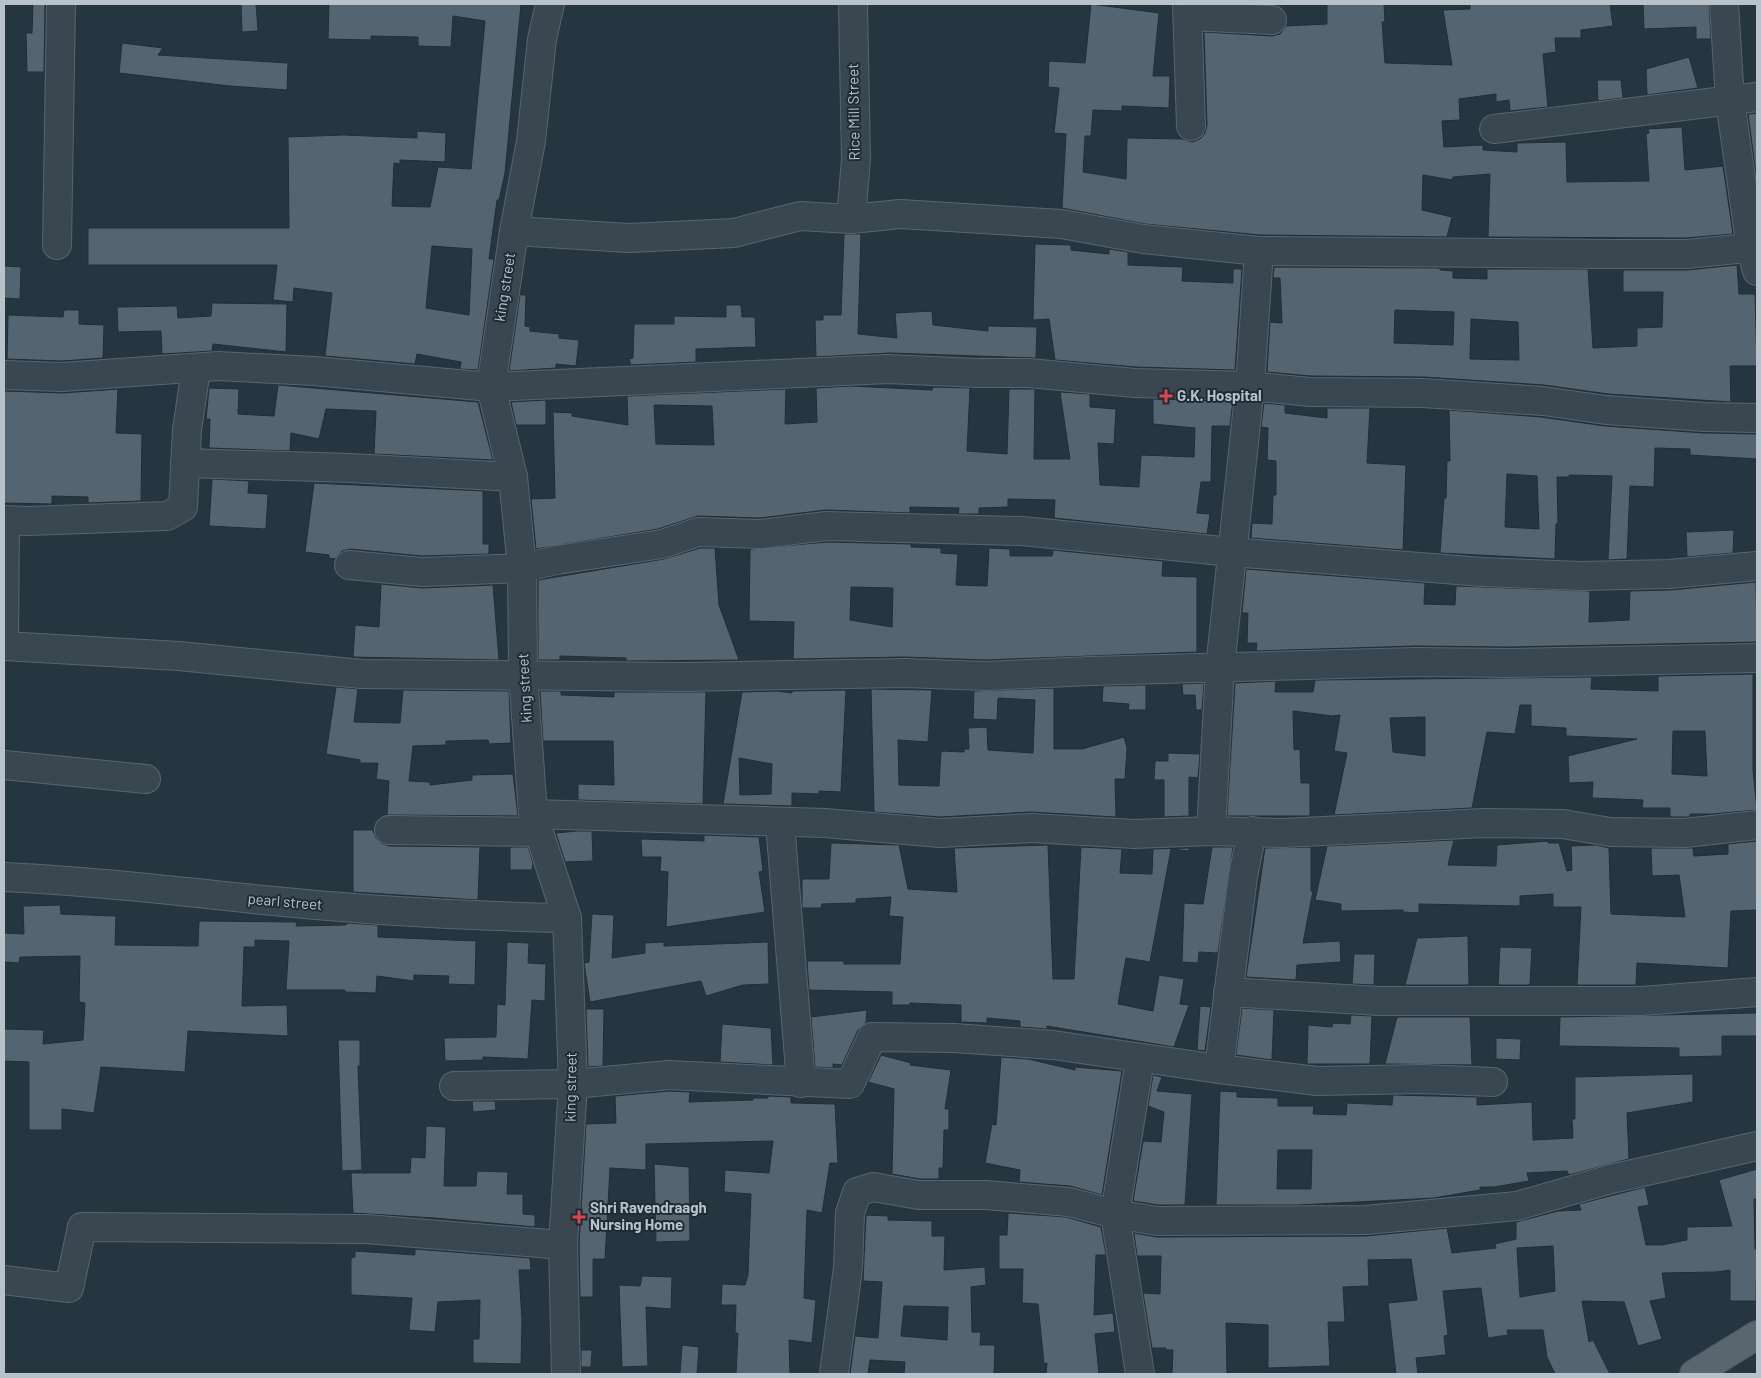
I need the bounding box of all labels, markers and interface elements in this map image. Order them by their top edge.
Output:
street label: Rice Mill Street [843,63,863,161]
street label: king street [490,251,518,323]
place label: G.K. Hospital [1177,386,1262,404]
marker: G.K. Hospital [1159,389,1173,403]
street label: king street [513,653,535,723]
street label: pearl street [247,889,323,913]
street label: king street [560,1052,580,1122]
place label: Shri Ravendraagh Nursing Home [590,1198,707,1233]
marker: Shri Ravendraagh Nursing Home [572,1210,586,1224]

